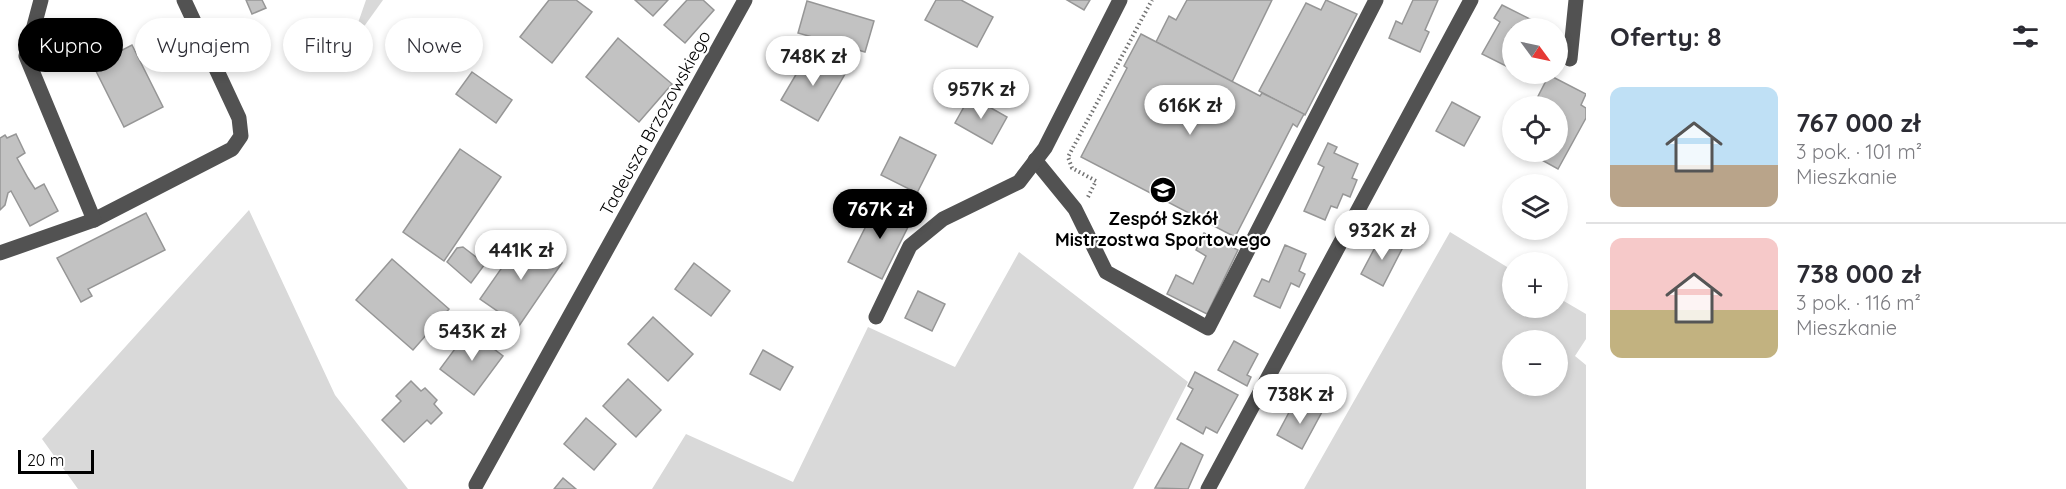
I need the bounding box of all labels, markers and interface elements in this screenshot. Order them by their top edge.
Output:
chip: Kupno [18,18,123,72]
chip: Wynajem [135,18,271,72]
chip: Filtry [283,18,373,72]
chip: Nowe [385,18,483,72]
north arrow [1502,18,1568,84]
map controls [1502,18,1568,396]
text: Oferty: 8 [1610,20,1721,53]
icon: filters [2009,20,2042,53]
street label: Tadeusza Brzozowskiego [594,26,716,220]
pin: 748K zł [758,36,868,87]
text: 748K zł [780,43,846,68]
pin: 957K zł [926,69,1036,120]
text: 957K zł [947,76,1015,101]
pin: 616K zł [1135,85,1245,136]
text: 616K zł [1158,92,1222,117]
button: locate [1502,96,1568,162]
text: 767 000 zł [1796,106,1920,139]
icon: home [1658,111,1730,183]
text: 3 pok. · 101 m² [1796,139,1922,164]
text: Mieszkanie [1796,164,1897,189]
button: layers [1502,174,1568,240]
school or university icon: Zespół Szkół Mistrzostwa Sportowego [1148,175,1178,205]
pin: 767K zł [825,189,935,240]
text: 767K zł [847,196,913,221]
place label: Zespół Szkół Mistrzostwa Sportowego [1055,207,1271,251]
pin: 932K zł [1327,210,1437,261]
text: 932K zł [1348,217,1416,242]
pin: 441K zł [466,230,576,281]
text: 441K zł [489,237,553,262]
button: + [1502,252,1568,318]
text: 738 000 zł [1796,257,1921,290]
icon: home [1658,262,1730,334]
text: 3 pok. · 116 m² [1796,290,1921,315]
pin: 543K zł [417,311,527,362]
text: Mieszkanie [1796,315,1897,340]
text: 543K zł [438,318,506,343]
button: − [1502,330,1568,396]
pin: 738K zł [1245,374,1355,425]
text: 738K zł [1267,381,1333,406]
scale bar [18,447,94,474]
text: 20 m [27,450,64,470]

